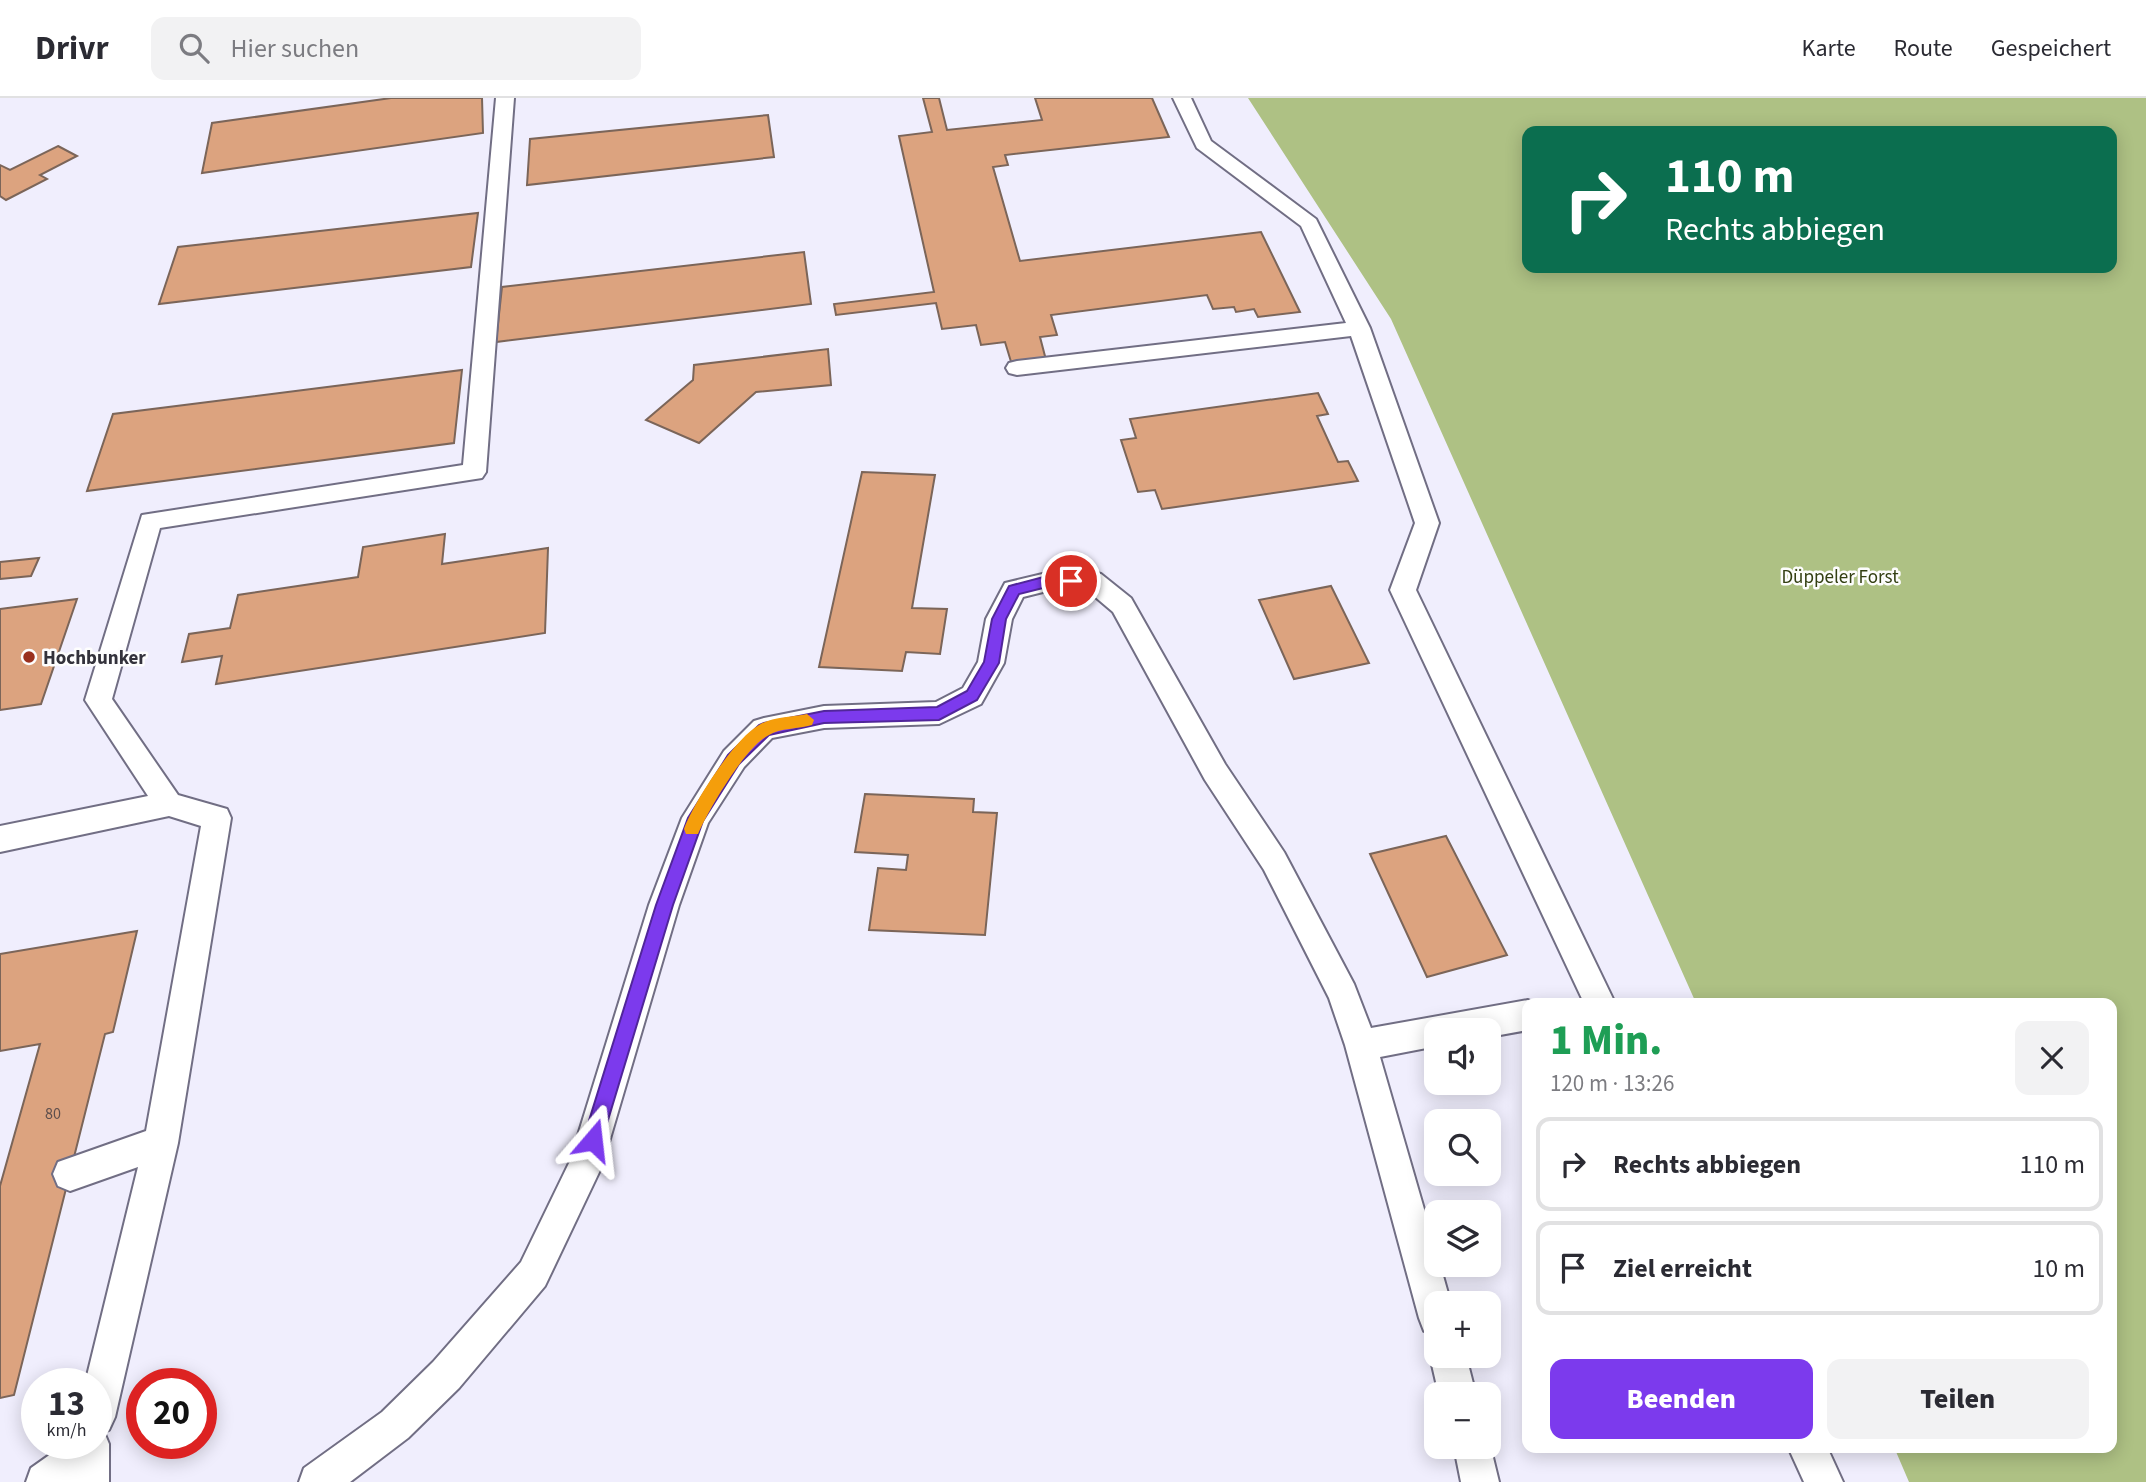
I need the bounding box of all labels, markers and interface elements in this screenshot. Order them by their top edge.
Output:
search box [151,17,641,80]
text: Drivr [35,25,109,72]
icon: search [175,29,213,67]
text: Hier suchen [231,30,359,67]
text: Karte [1802,31,1856,66]
text: Route [1894,31,1953,66]
text: Gespeichert [1991,31,2111,66]
text: 110 m [1665,142,1794,212]
icon: right [1550,154,1641,245]
text: Rechts abbiegen [1665,207,1885,253]
pin [1041,551,1101,611]
icon: arrive [1052,562,1090,600]
park label: Düppeler Forst [1781,564,1899,591]
place label: Hochbunker [43,645,146,672]
marker: Hochbunker [21,649,37,665]
text: 1 Min. [1550,1011,1662,1071]
map controls [1424,1018,1501,1459]
button: sound [1424,1018,1501,1095]
button: close [2015,1021,2089,1095]
text: 120 m · 13:26 [1550,1067,1674,1100]
house number: 80 [45,1103,61,1125]
position arrow [556,1103,630,1177]
button: search [1424,1109,1501,1186]
icon: right [1554,1145,1592,1183]
text: Rechts abbiegen [1613,1146,1801,1183]
text: 110 m [2019,1146,2085,1183]
button: layers [1424,1200,1501,1277]
icon: arrive [1554,1249,1592,1287]
text: Ziel erreicht [1613,1250,1752,1287]
text: 10 m [2032,1250,2085,1287]
button: + [1424,1291,1501,1368]
button: Beenden [1550,1359,1813,1439]
button: Teilen [1827,1359,2089,1439]
speed limit sign: 20 [126,1368,217,1459]
text: 13 [48,1379,85,1429]
button: − [1424,1382,1501,1459]
text: km/h [47,1418,86,1443]

